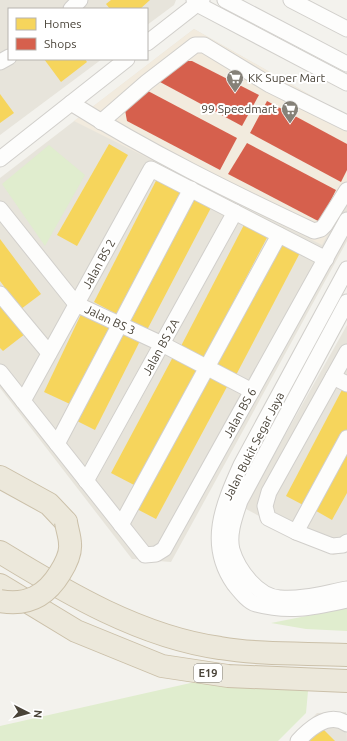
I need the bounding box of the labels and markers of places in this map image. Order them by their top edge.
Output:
supermarket icon: KK Super Mart [225,68,245,93]
place label: KK Super Mart [248,71,326,84]
supermarket icon: 99 Speedmart [280,99,300,124]
place label: 99 Speedmart [201,102,277,115]

